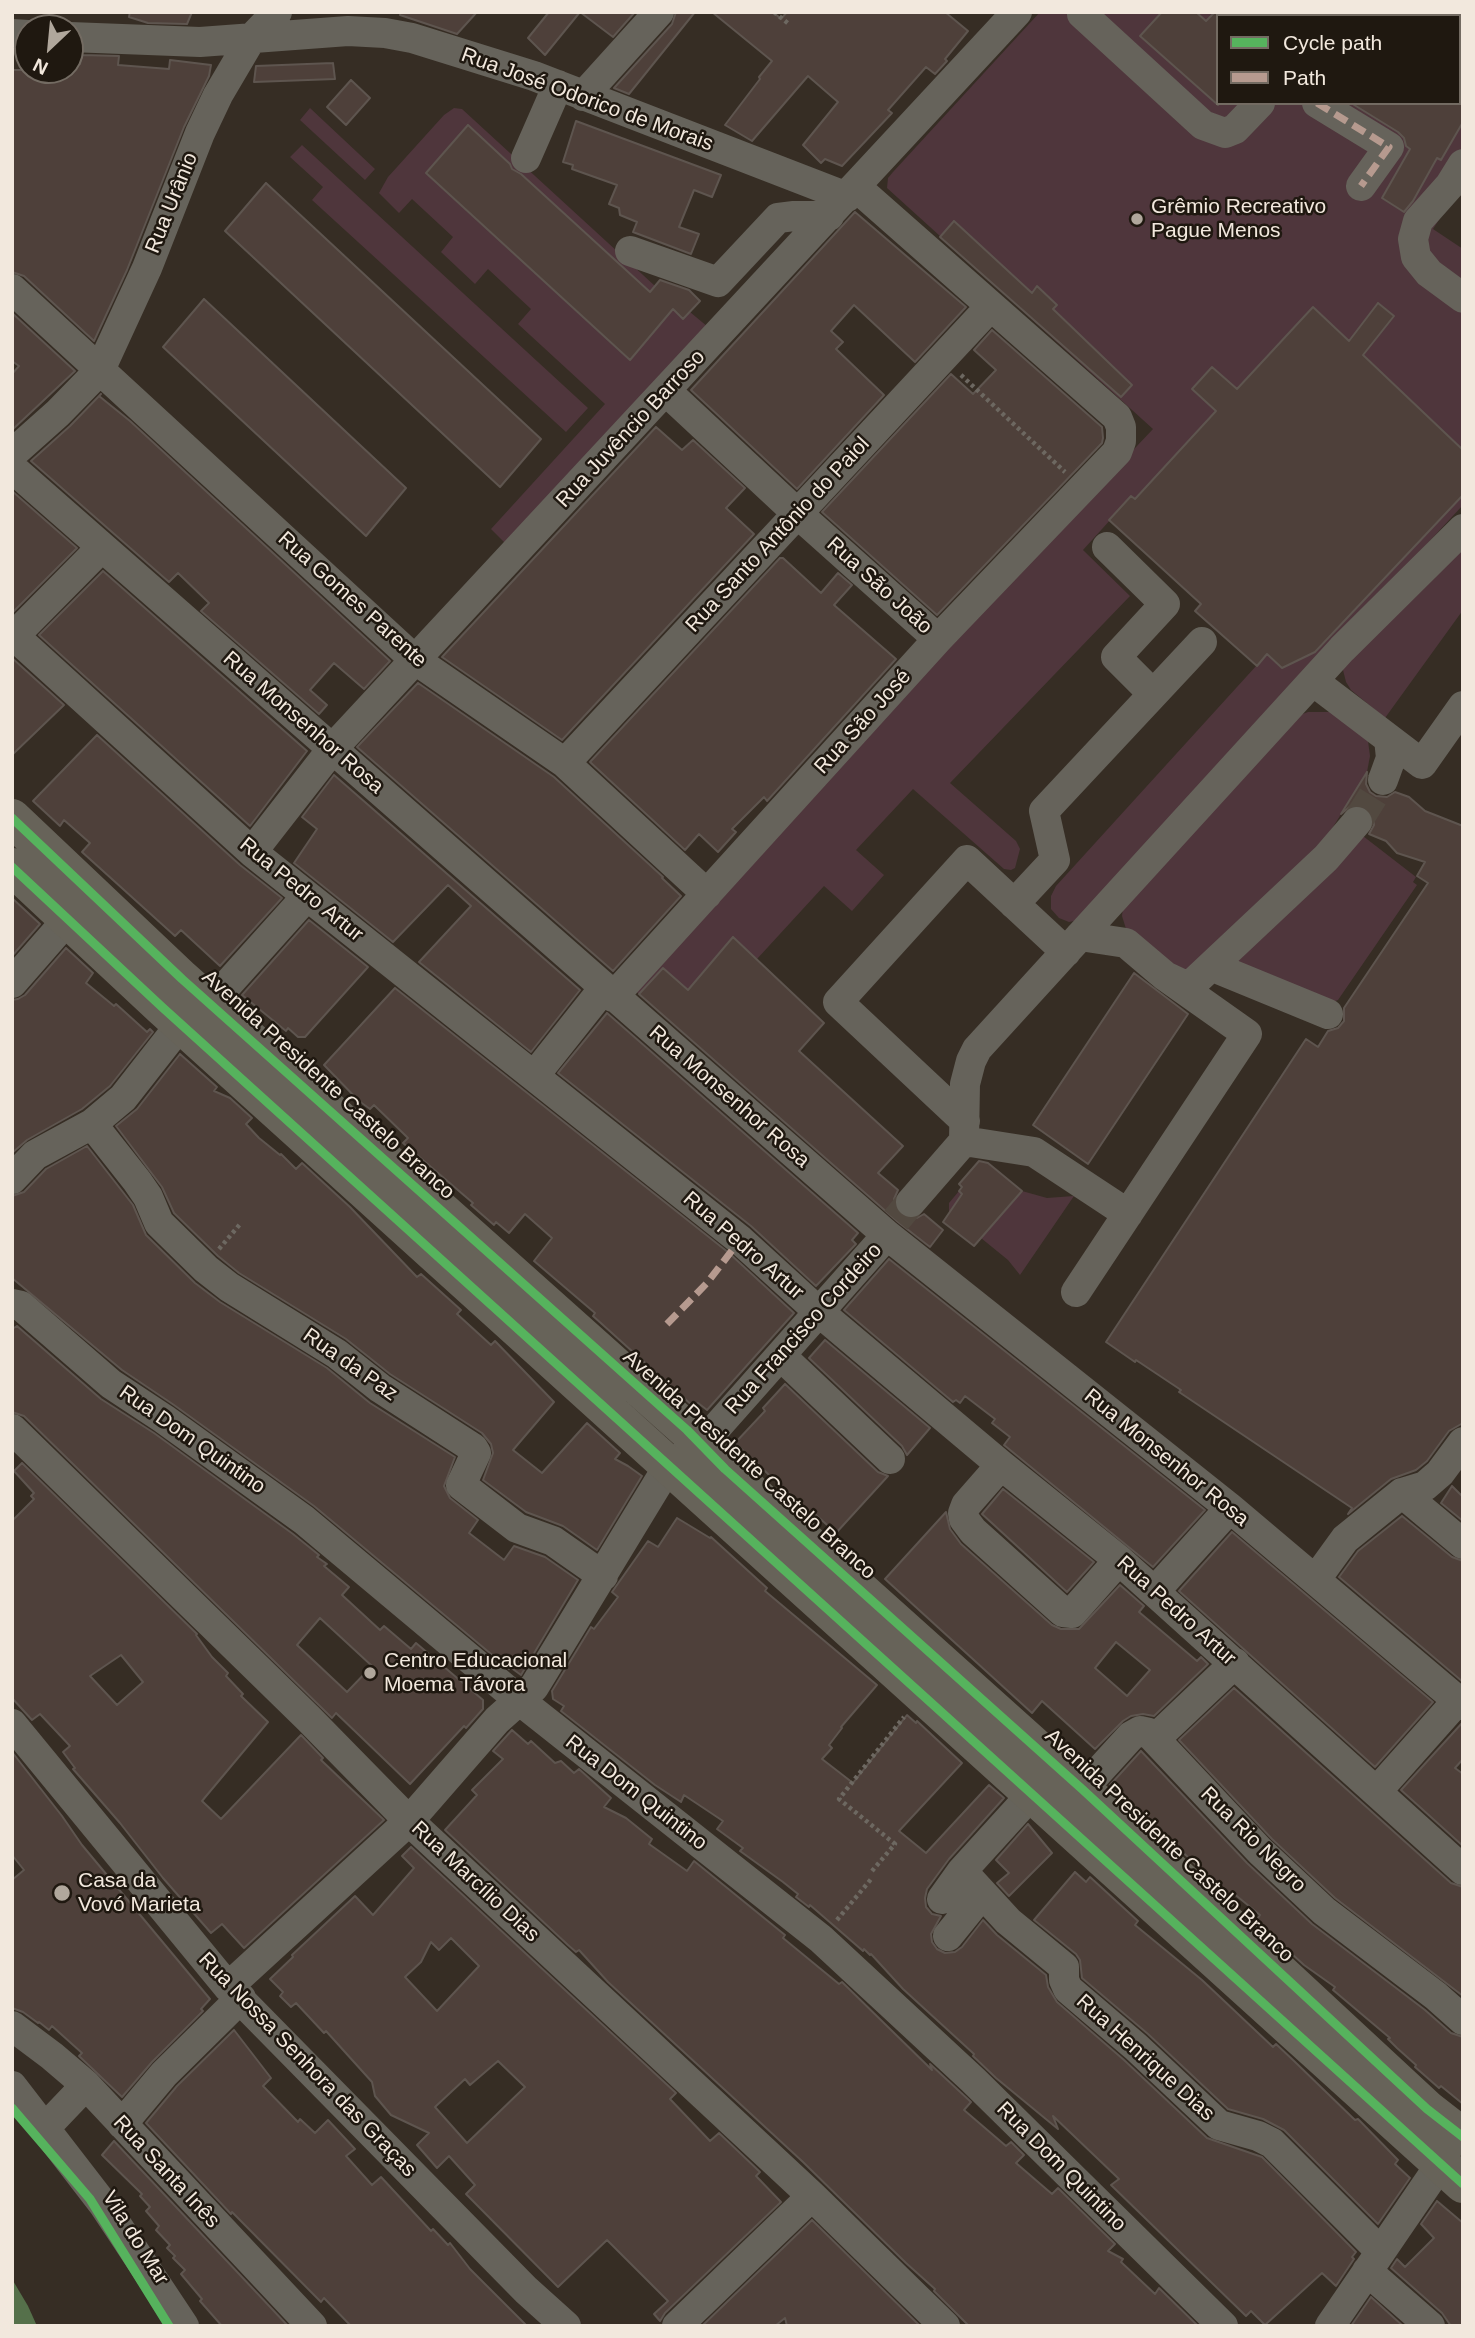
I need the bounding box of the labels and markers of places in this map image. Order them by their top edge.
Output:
place label: Grêmio Recreativo Pague Menos [1151,194,1326,244]
marker: Grêmio Recreativo Pague Menos [1129,211,1145,227]
place label: Centro Educacional Moema Távora [384,1648,567,1698]
marker: Centro Educacional Moema Távora [362,1665,378,1681]
place label: Casa da Vovó Marieta [78,1868,201,1918]
marker: Casa da Vovó Marieta [52,1883,72,1903]

